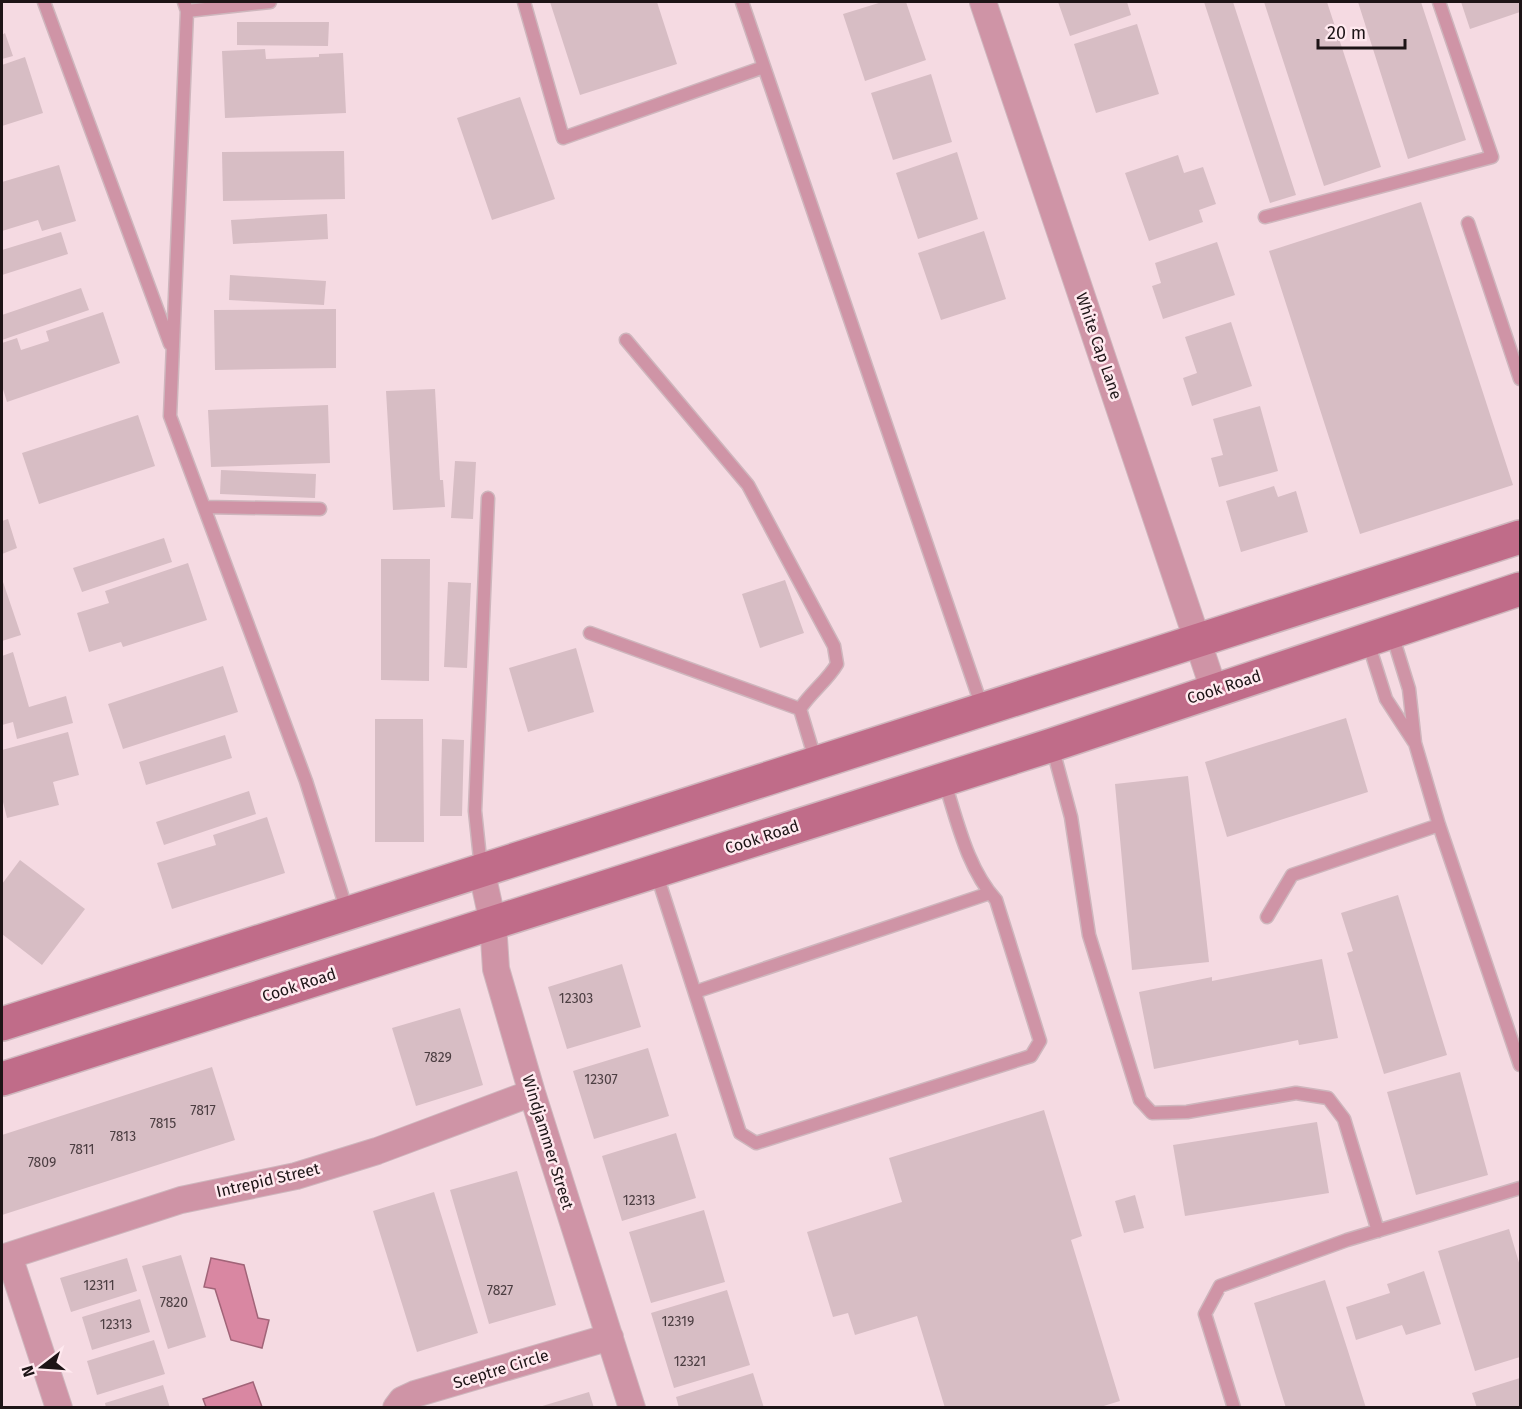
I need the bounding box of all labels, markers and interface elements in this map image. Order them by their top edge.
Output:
scale bar [1318,12,1405,50]
text: 20 m [1327,22,1366,44]
street label: White Cap Lane [1072,290,1126,402]
street label: Cook Road [1185,666,1263,708]
street label: Cook Road [723,816,801,858]
street label: Cook Road [260,964,338,1006]
house number: 12303 [559,990,593,1007]
house number: 7829 [424,1049,452,1066]
house number: 12307 [584,1071,618,1088]
street label: Windjammer Street [518,1072,578,1212]
house number: 7817 [190,1102,216,1119]
house number: 7815 [150,1115,176,1132]
house number: 7813 [110,1128,136,1145]
house number: 7811 [69,1141,95,1158]
house number: 7809 [28,1154,56,1171]
street label: Intrepid Street [214,1159,322,1201]
house number: 12313 [623,1192,655,1209]
house number: 12311 [83,1277,115,1294]
house number: 7827 [487,1282,513,1299]
house number: 7820 [160,1294,188,1311]
house number: 12319 [662,1313,694,1330]
house number: 12313 [100,1316,132,1333]
north arrow [12,1337,72,1397]
street label: Sceptre Circle [451,1345,551,1393]
house number: 12321 [674,1353,706,1370]
text: N [17,1363,39,1379]

